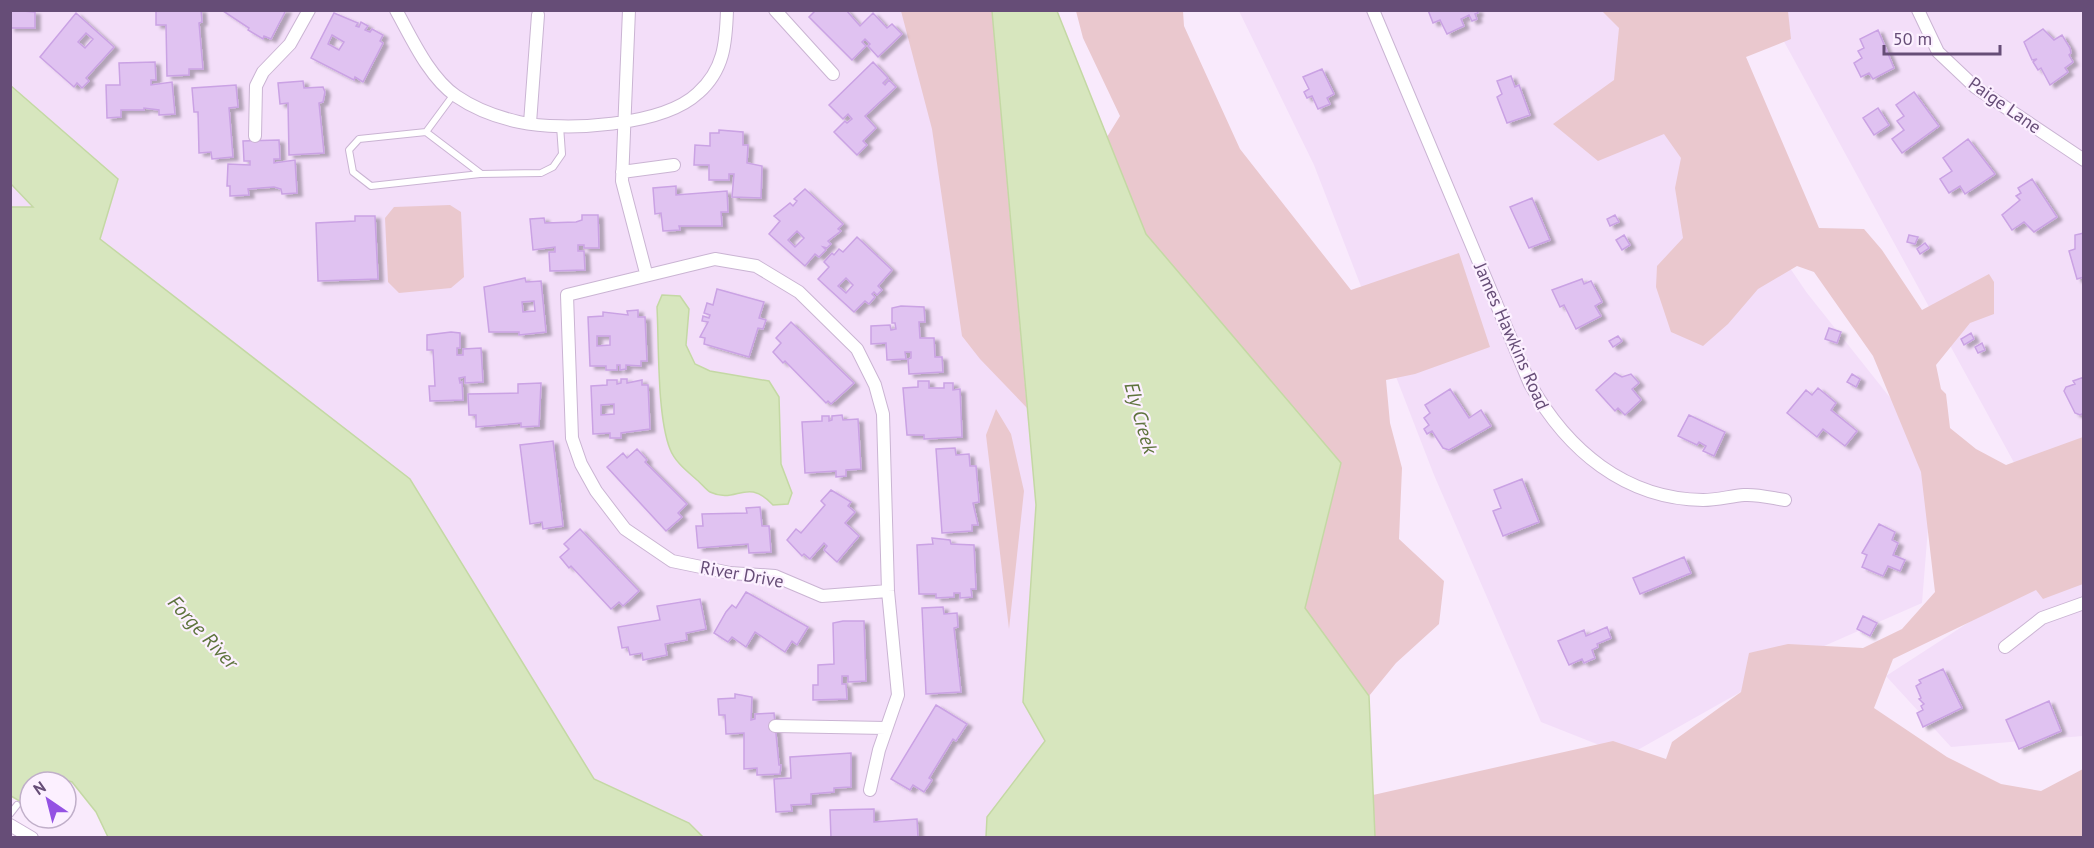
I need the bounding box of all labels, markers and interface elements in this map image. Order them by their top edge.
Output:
scale bar [1884,18,2000,56]
text: 50 m [1893,27,1932,50]
street label: Paige Lane [1964,72,2046,138]
street label: James Hawkins Road [1469,258,1555,413]
water label: Ely Creek [1118,379,1164,458]
street label: River Drive [698,555,786,593]
water label: Forge River [162,590,245,675]
north arrow [18,770,78,830]
text: N [29,777,49,799]

